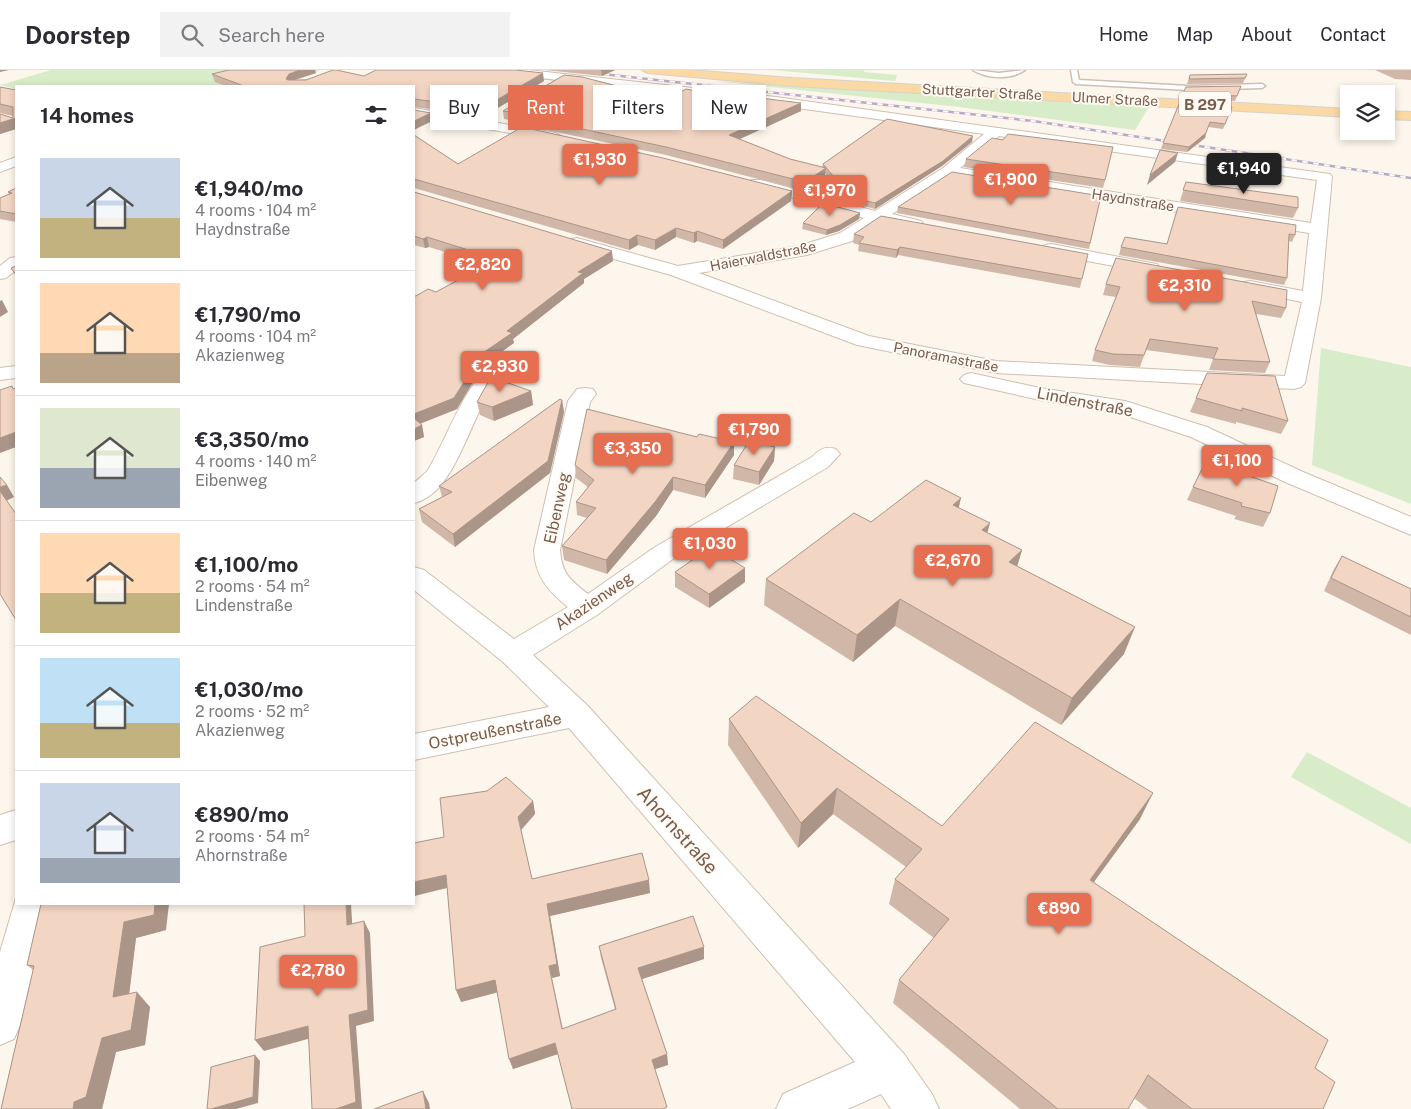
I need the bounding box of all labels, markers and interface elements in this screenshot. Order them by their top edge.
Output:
search box [160,12,510,57]
text: Doorstep [25,21,130,49]
icon: search [178,21,206,49]
text: Search here [218,24,325,46]
text: Home [1099,24,1149,45]
text: Map [1177,24,1213,45]
text: About [1241,24,1292,45]
text: Contact [1320,24,1386,45]
street label: Stuttgarter Straße [922,81,1043,103]
chip: Buy [430,85,498,130]
chip: Rent [508,85,583,130]
chip: Filters [593,85,682,130]
chip: New [692,85,766,130]
map controls [1340,85,1395,140]
button: layers [1340,85,1395,140]
street label: Ulmer Straße [1071,89,1159,109]
road number: B 297 [1179,92,1231,116]
icon: filters [362,101,390,129]
text: 14 homes [40,103,134,128]
pin: €1,930 [559,144,641,186]
text: €1,930 [573,150,627,169]
pin: €1,940 [1203,152,1285,195]
text: €1,940 [1217,159,1271,178]
pin: €1,900 [970,164,1052,206]
text: €1,900 [985,170,1037,189]
pin: €1,970 [789,174,871,217]
text: €1,940/mo [195,176,303,201]
icon: home [80,178,140,238]
text: €1,970 [804,181,856,200]
street label: Haydnstraße [1091,186,1176,214]
text: 4 rooms · 104 m² [195,201,316,220]
text: Haydnstraße [195,220,290,239]
street label: Haierwaldstraße [709,238,817,274]
pin: €2,820 [442,248,524,291]
text: €2,820 [455,255,511,274]
pin: €2,310 [1144,270,1226,312]
text: €2,310 [1159,276,1211,295]
text: €1,790/mo [195,302,301,327]
icon: home [80,303,140,363]
text: 4 rooms · 104 m² [195,327,316,346]
street label: Panoramastraße [892,339,1000,375]
text: Akazienweg [195,346,285,365]
pin: €2,930 [459,350,541,393]
text: €2,930 [472,357,528,376]
street label: Lindenstraße [1035,383,1135,421]
pin: €1,790 [713,414,795,456]
text: €1,790 [728,420,780,439]
text: €3,350/mo [195,427,309,452]
icon: home [80,428,140,488]
pin: €3,350 [592,432,674,475]
text: €3,350 [604,439,662,458]
pin: €1,100 [1196,444,1278,487]
text: €1,100 [1212,451,1262,470]
text: 4 rooms · 140 m² [195,452,316,471]
street label: Eibenweg [540,470,574,546]
text: Eibenweg [195,471,268,490]
pin: €1,030 [669,528,751,570]
text: €1,030 [684,534,736,553]
pin: €2,670 [912,544,994,587]
text: €2,670 [925,551,981,570]
text: €1,100/mo [195,552,298,577]
icon: home [80,553,140,613]
street label: Akazienweg [551,568,637,634]
text: 2 rooms · 54 m² [195,577,310,596]
text: Lindenstraße [195,596,293,615]
text: €1,030/mo [195,677,303,702]
icon: home [80,678,140,738]
text: 2 rooms · 52 m² [195,702,309,721]
street label: Ostpreußenstraße [427,709,563,753]
text: Akazienweg [195,721,285,740]
street label: Ahornstraße [633,782,723,878]
text: €890/mo [195,802,289,827]
icon: home [80,803,140,863]
text: 2 rooms · 54 m² [195,827,310,846]
text: Ahornstraße [195,846,288,865]
pin: €890 [1029,892,1089,935]
text: €890 [1038,899,1080,918]
pin: €2,780 [277,954,359,997]
text: €2,780 [291,961,345,980]

